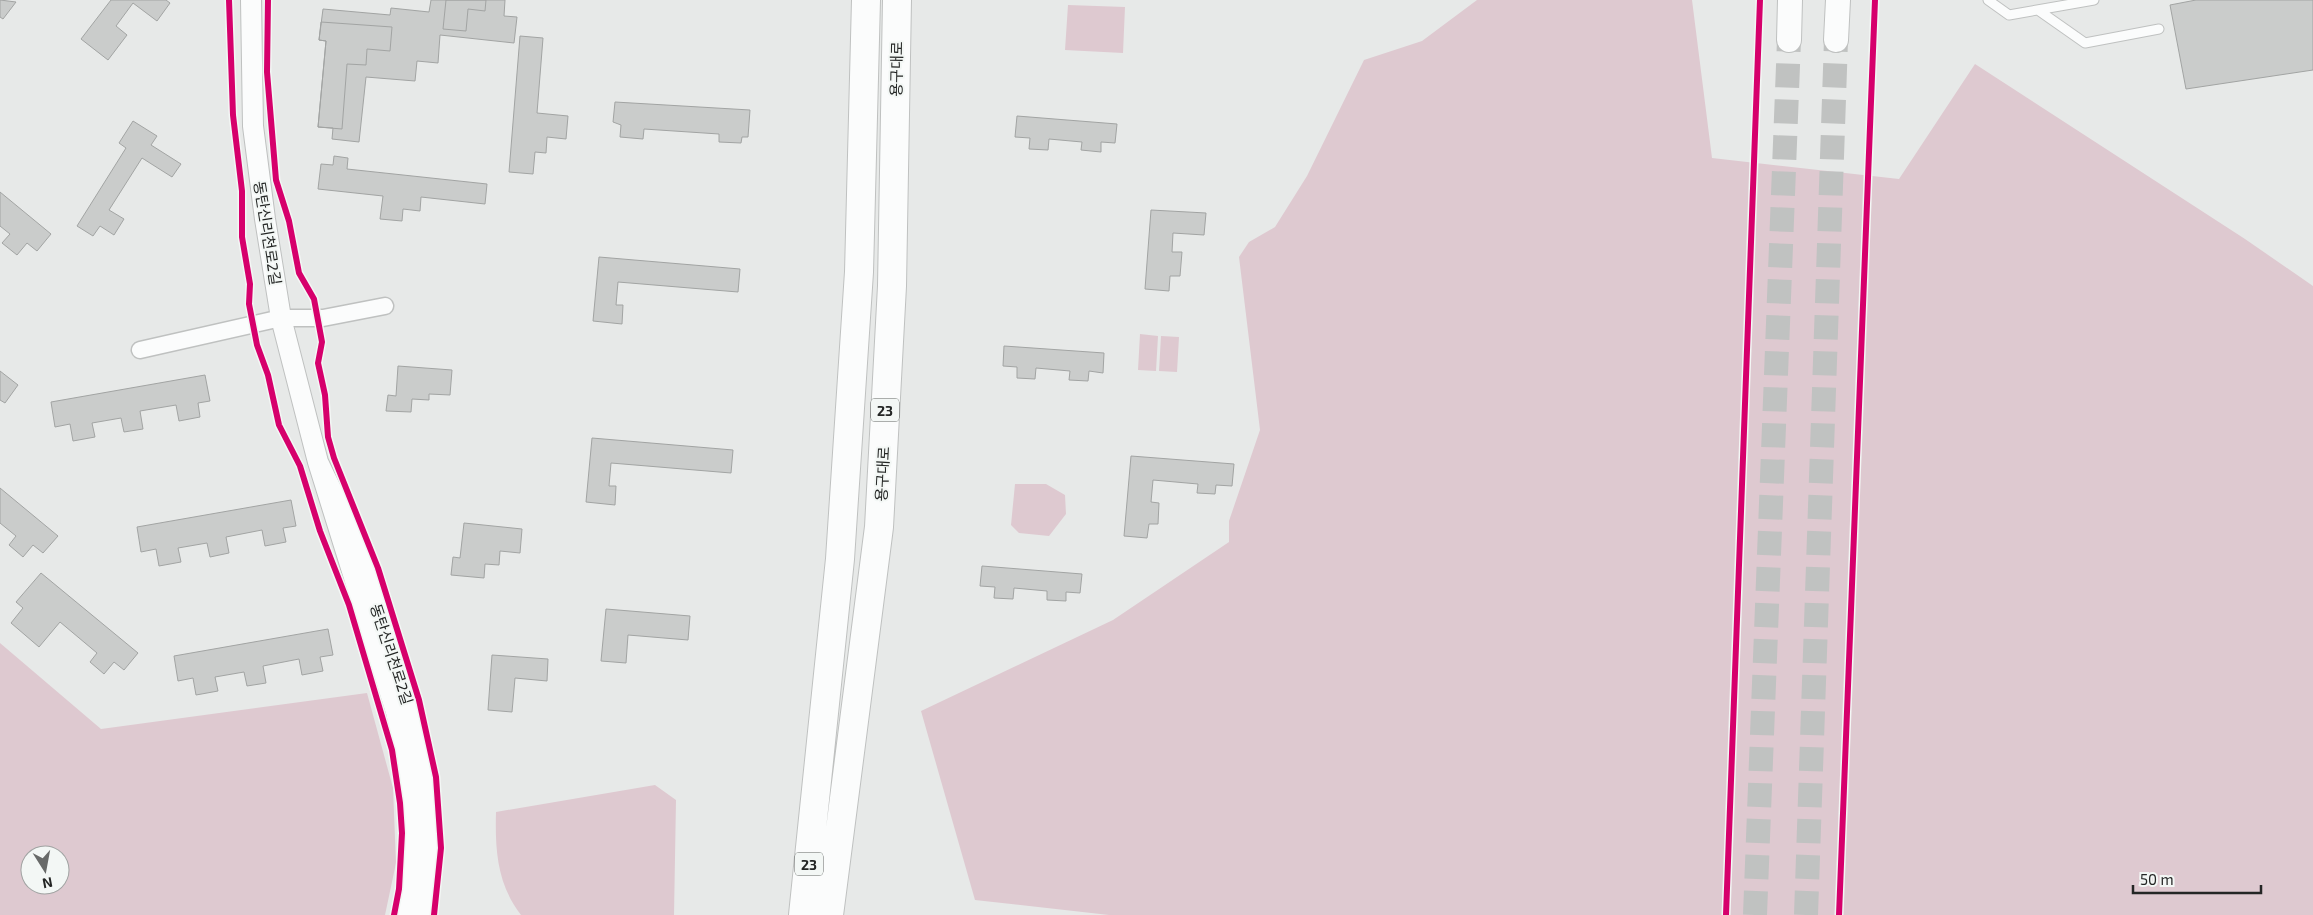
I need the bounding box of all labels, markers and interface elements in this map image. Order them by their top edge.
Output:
street label: 용구대로 [887,41,905,97]
street label: 동탄신리천로2길 [251,180,285,286]
road number: 23 [871,398,899,422]
street label: 용구대로 [872,446,892,502]
street label: 동탄신리천로2길 [367,601,417,707]
north arrow [20,845,70,895]
road number: 23 [795,852,823,876]
scale bar [2133,862,2260,894]
text: 50 m [2140,870,2174,888]
text: N [41,874,54,893]

